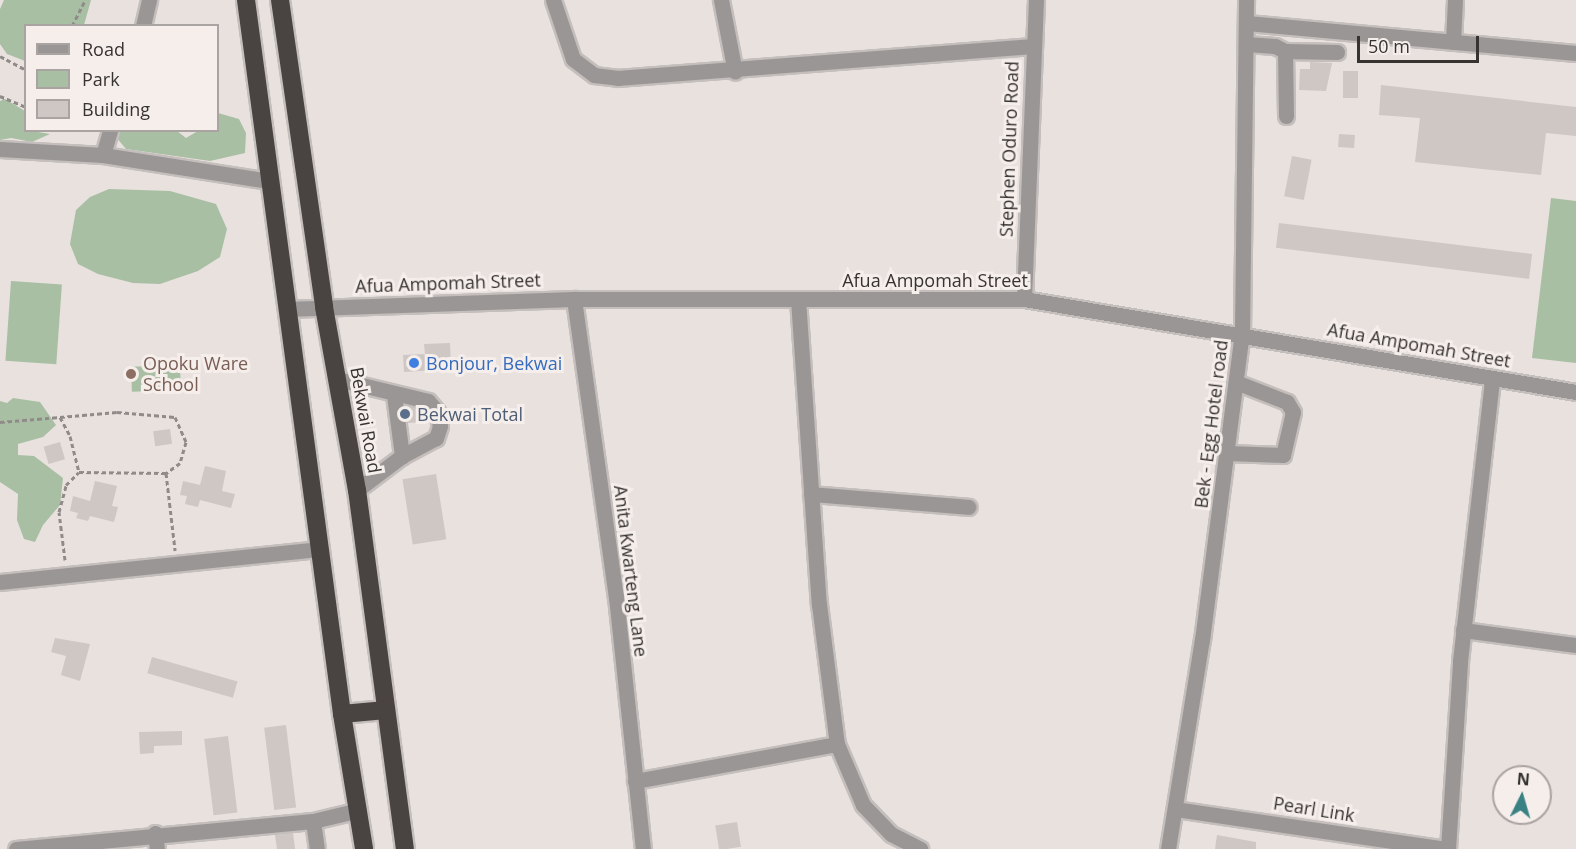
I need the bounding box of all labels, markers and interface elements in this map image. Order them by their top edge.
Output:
legend [24,24,219,132]
scale bar [1360,24,1482,62]
text: 50 m [1368,34,1410,58]
text: Road [82,37,125,61]
street label: Stephen Oduro Road [995,61,1023,237]
text: Park [82,67,120,91]
text: Building [82,97,150,121]
street label: Afua Ampomah Street [355,269,541,297]
street label: Afua Ampomah Street [842,269,1028,291]
street label: Afua Ampomah Street [1326,318,1512,372]
street label: Bek - Egg Hotel road [1190,339,1232,509]
place label: Bonjour, Bekwai [426,352,562,374]
place label: Opoku Ware School [143,353,248,395]
marker: Bonjour, Bekwai [407,356,421,370]
street label: Bekwai Road [346,365,386,475]
marker: Opoku Ware School [124,367,138,381]
place label: Bekwai Total [417,403,523,425]
marker: Bekwai Total [398,407,412,421]
street label: Anita Kwarteng Lane [610,484,652,658]
north arrow [1492,765,1552,825]
text: N [1516,768,1531,791]
street label: Pearl Link [1272,792,1356,826]

